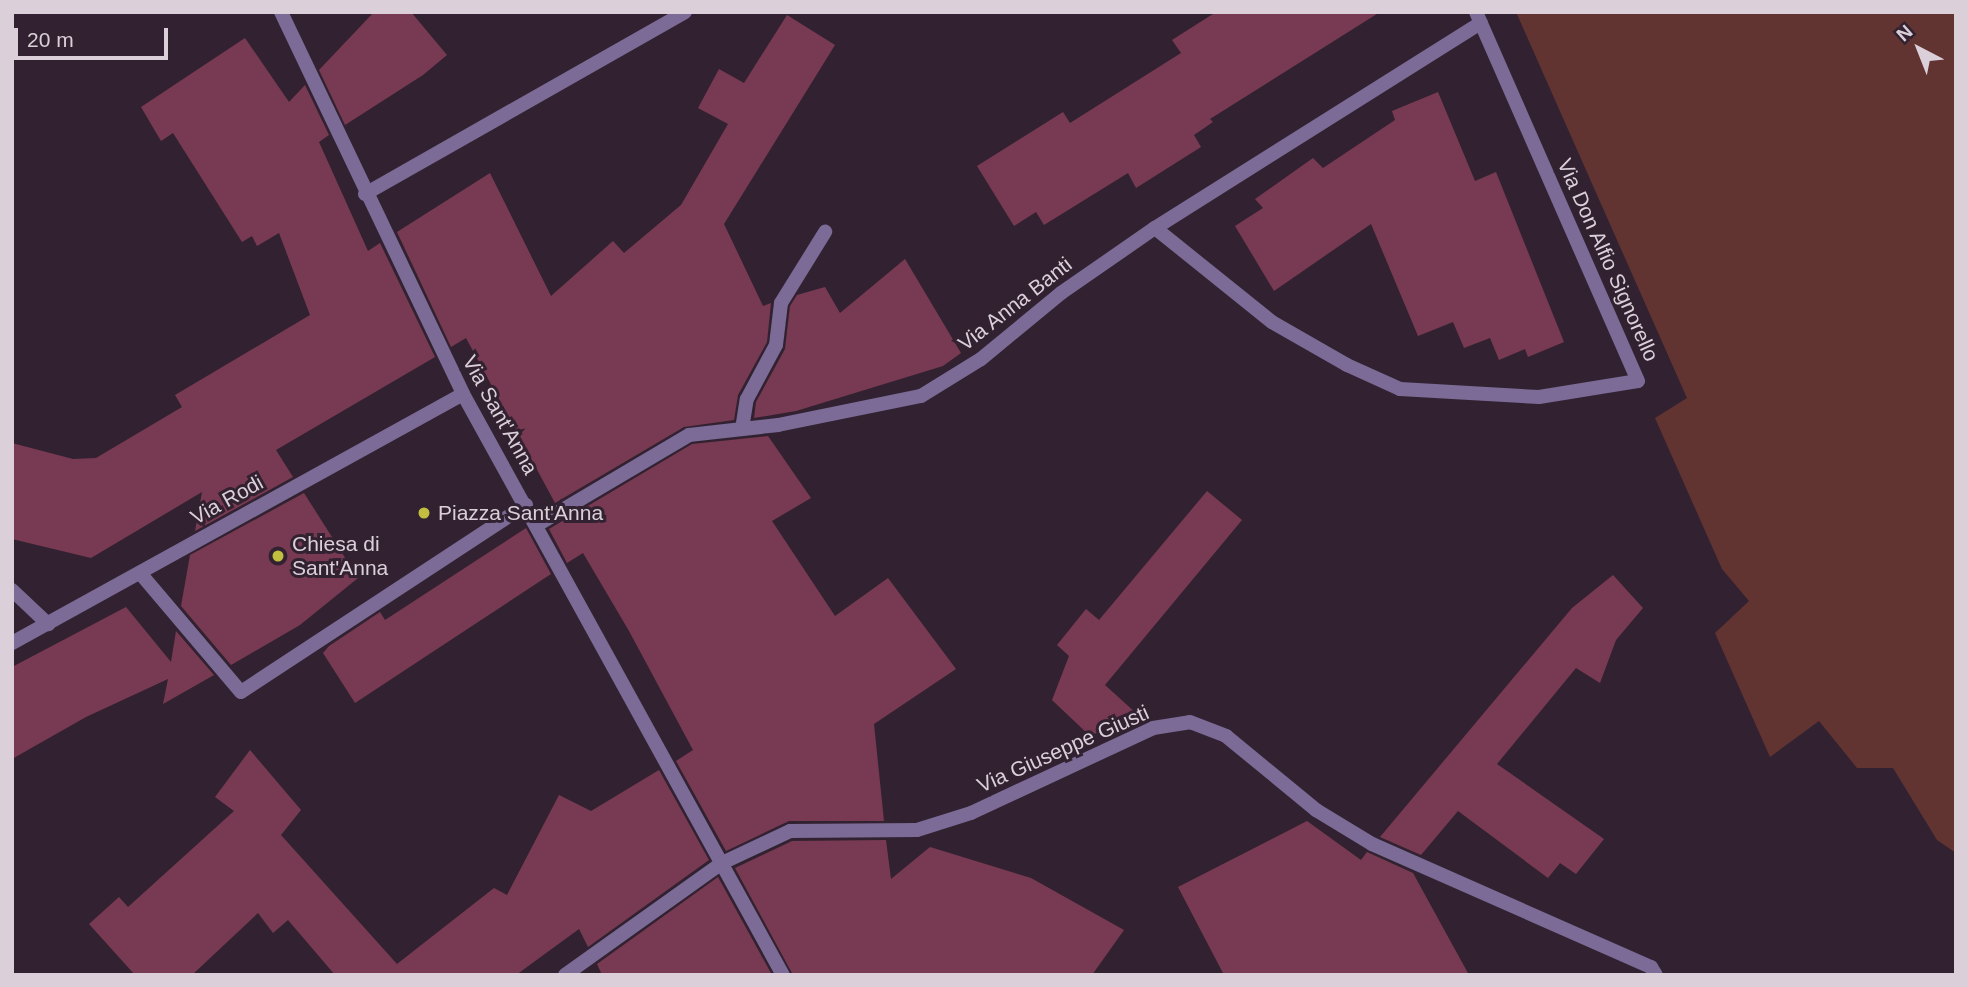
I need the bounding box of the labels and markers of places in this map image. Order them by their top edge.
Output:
place label: Piazza Sant'Anna [438,500,603,526]
marker: Piazza Sant'Anna [416,505,432,521]
place label: Chiesa di Sant'Anna [292,531,388,581]
marker: Chiesa di Sant'Anna [270,548,286,564]

